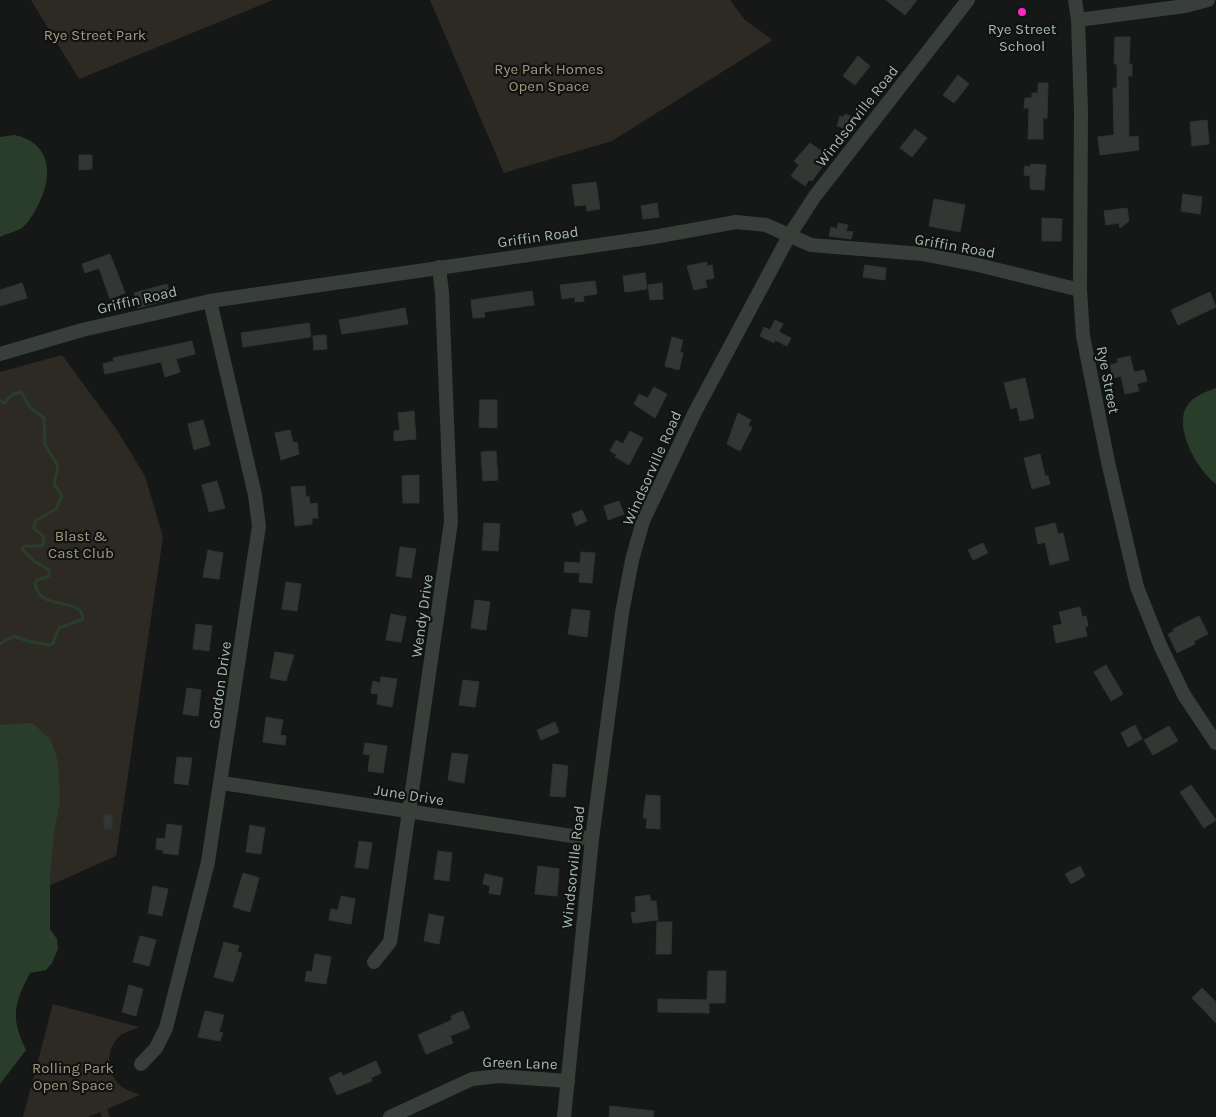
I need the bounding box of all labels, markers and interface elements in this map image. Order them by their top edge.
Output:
marker: Rye Street School [1016,6,1028,18]
place label: Rye Street School [988,20,1057,55]
park label: Rye Street Park [44,26,146,44]
park label: Rye Park Homes Open Space [494,60,604,95]
street label: Windsorville Road [812,62,902,170]
street label: Griffin Road [496,222,580,252]
street label: Griffin Road [913,230,997,262]
street label: Griffin Road [95,282,179,318]
street label: Rye Street [1093,345,1123,416]
street label: Windsorville Road [619,408,685,528]
park label: Blast & Cast Club [48,527,114,562]
street label: Wendy Drive [407,573,437,659]
street label: Gordon Drive [205,640,235,730]
street label: June Drive [373,781,445,809]
street label: Windsorville Road [558,805,588,929]
street label: Green Lane [482,1053,558,1073]
park label: Rolling Park Open Space [32,1059,114,1094]

